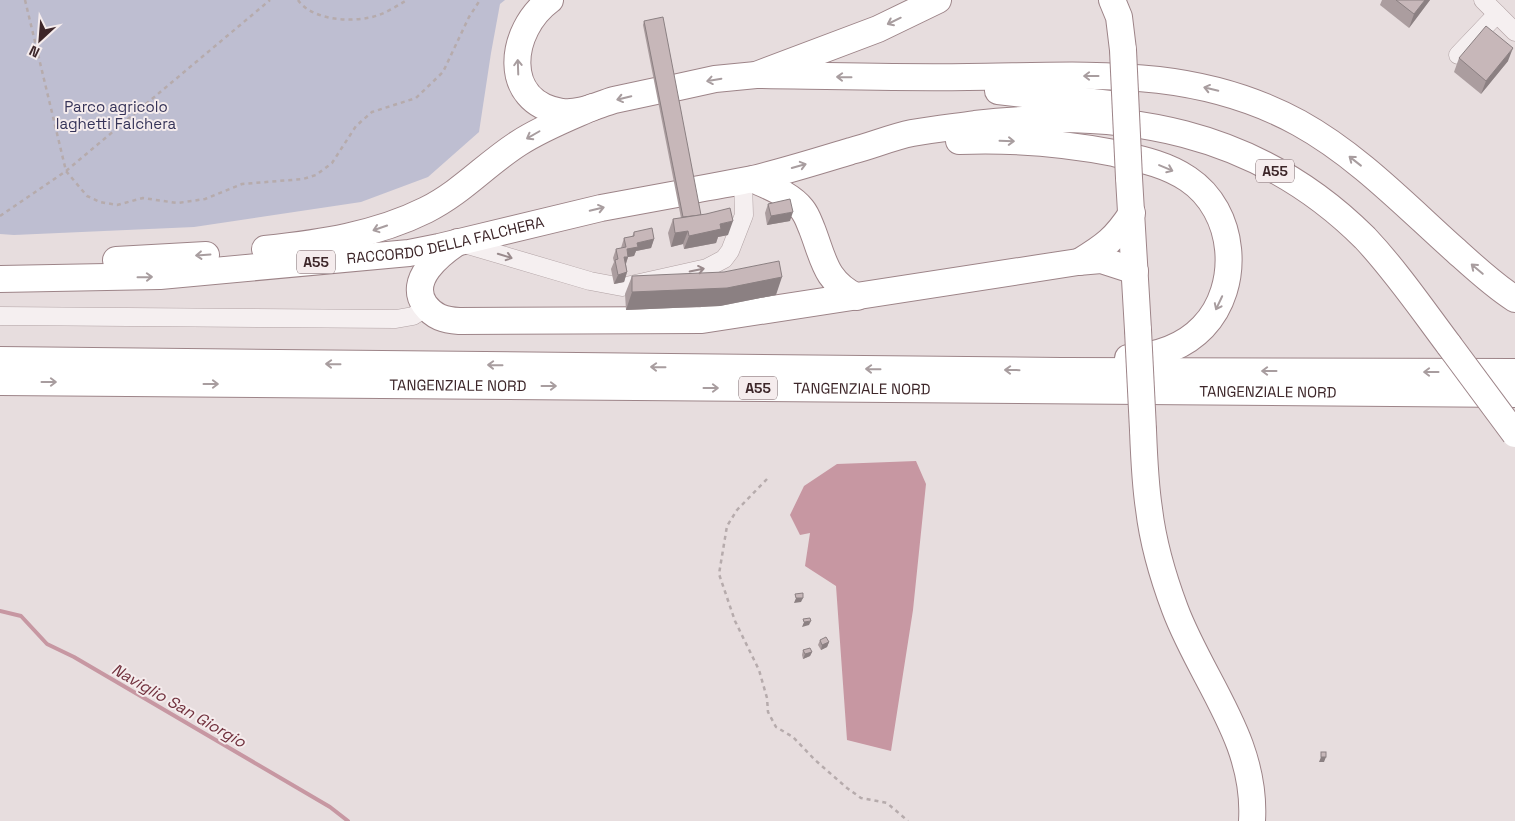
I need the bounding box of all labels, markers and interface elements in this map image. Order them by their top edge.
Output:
north arrow [15,15,65,65]
one-way arrow [887,17,902,26]
text: N [26,42,42,62]
one-way arrow [513,59,522,75]
one-way arrow [1083,71,1100,81]
one-way arrow [836,72,852,82]
one-way arrow [707,75,723,85]
one-way arrow [1204,84,1220,93]
one-way arrow [617,94,633,103]
park label: Parco agricolo laghetti Falchera [56,97,177,133]
one-way arrow [526,130,541,140]
one-way arrow [998,136,1015,146]
one-way arrow [1349,156,1362,167]
road number: A55 [1256,160,1294,182]
one-way arrow [791,161,807,170]
one-way arrow [1158,164,1173,174]
one-way arrow [588,204,604,213]
street label: RACCORDO DELLA FALCHERA [346,212,546,268]
one-way arrow [372,223,388,233]
one-way arrow [195,250,211,259]
road number: A55 [297,250,335,274]
one-way arrow [497,252,513,261]
one-way arrow [1470,264,1483,275]
one-way arrow [688,265,704,275]
one-way arrow [136,272,152,281]
one-way arrow [1214,295,1224,310]
one-way arrow [325,359,341,368]
one-way arrow [487,360,504,370]
one-way arrow [650,362,666,372]
one-way arrow [865,364,881,374]
one-way arrow [1005,365,1021,375]
one-way arrow [1261,366,1278,376]
one-way arrow [1424,367,1440,377]
street label: TANGENZIALE NORD [389,375,527,395]
road number: A55 [739,376,777,399]
one-way arrow [40,378,56,387]
street label: TANGENZIALE NORD [793,378,931,398]
one-way arrow [202,379,219,389]
one-way arrow [540,381,556,391]
street label: TANGENZIALE NORD [1199,382,1337,402]
one-way arrow [702,383,719,393]
water label: Naviglio San Giorgio [108,659,250,753]

